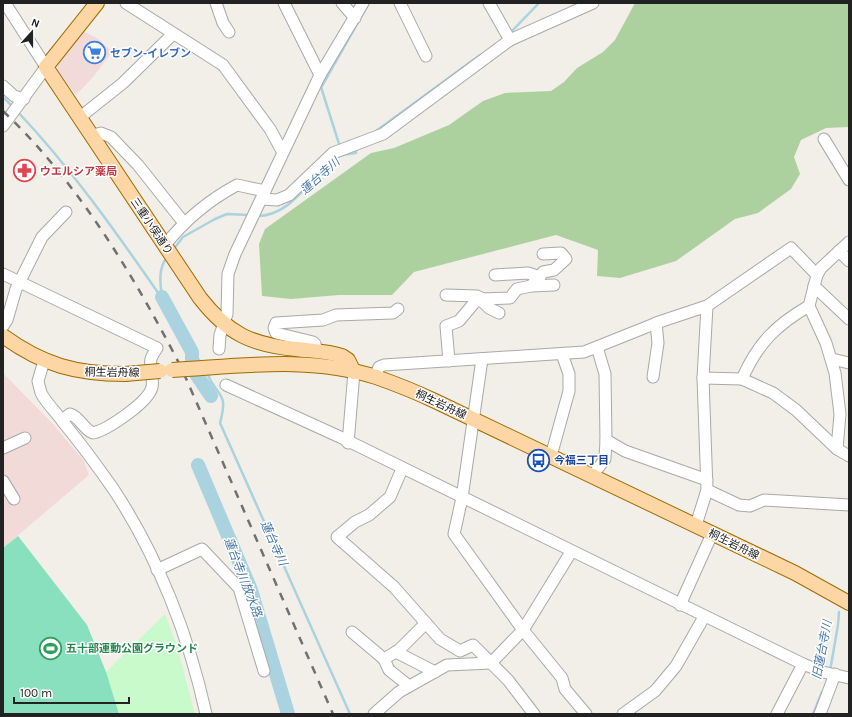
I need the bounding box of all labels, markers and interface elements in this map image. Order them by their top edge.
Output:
north arrow [12,12,52,52]
text: N [29,16,41,31]
supermarket icon: セブン-イレブン [82,40,108,66]
place label: セブン-イレブン [110,47,191,60]
water label: 蓮台寺川 [297,153,344,197]
pharmacy icon: ウエルシア薬局 [12,158,38,184]
place label: ウエルシア薬局 [40,165,117,178]
street label: 三重小俣通り [128,195,175,257]
street label: 桐生岩舟線 [84,366,140,379]
street label: 桐生岩舟線 [413,387,468,422]
bus stop icon: 今福三丁目 [526,447,552,473]
place label: 今福三丁目 [554,454,609,467]
water label: 蓮台寺川 [258,518,291,570]
street label: 桐生岩舟線 [706,527,761,562]
water label: 蓮台寺川放水路 [221,535,265,620]
water label: 旧蓮台寺川 [809,617,835,681]
sports icon: 五十部運動公園グラウンド [37,635,63,661]
place label: 五十部運動公園グラウンド [66,642,198,655]
scale bar [14,679,129,705]
text: 100 m [20,686,52,700]

